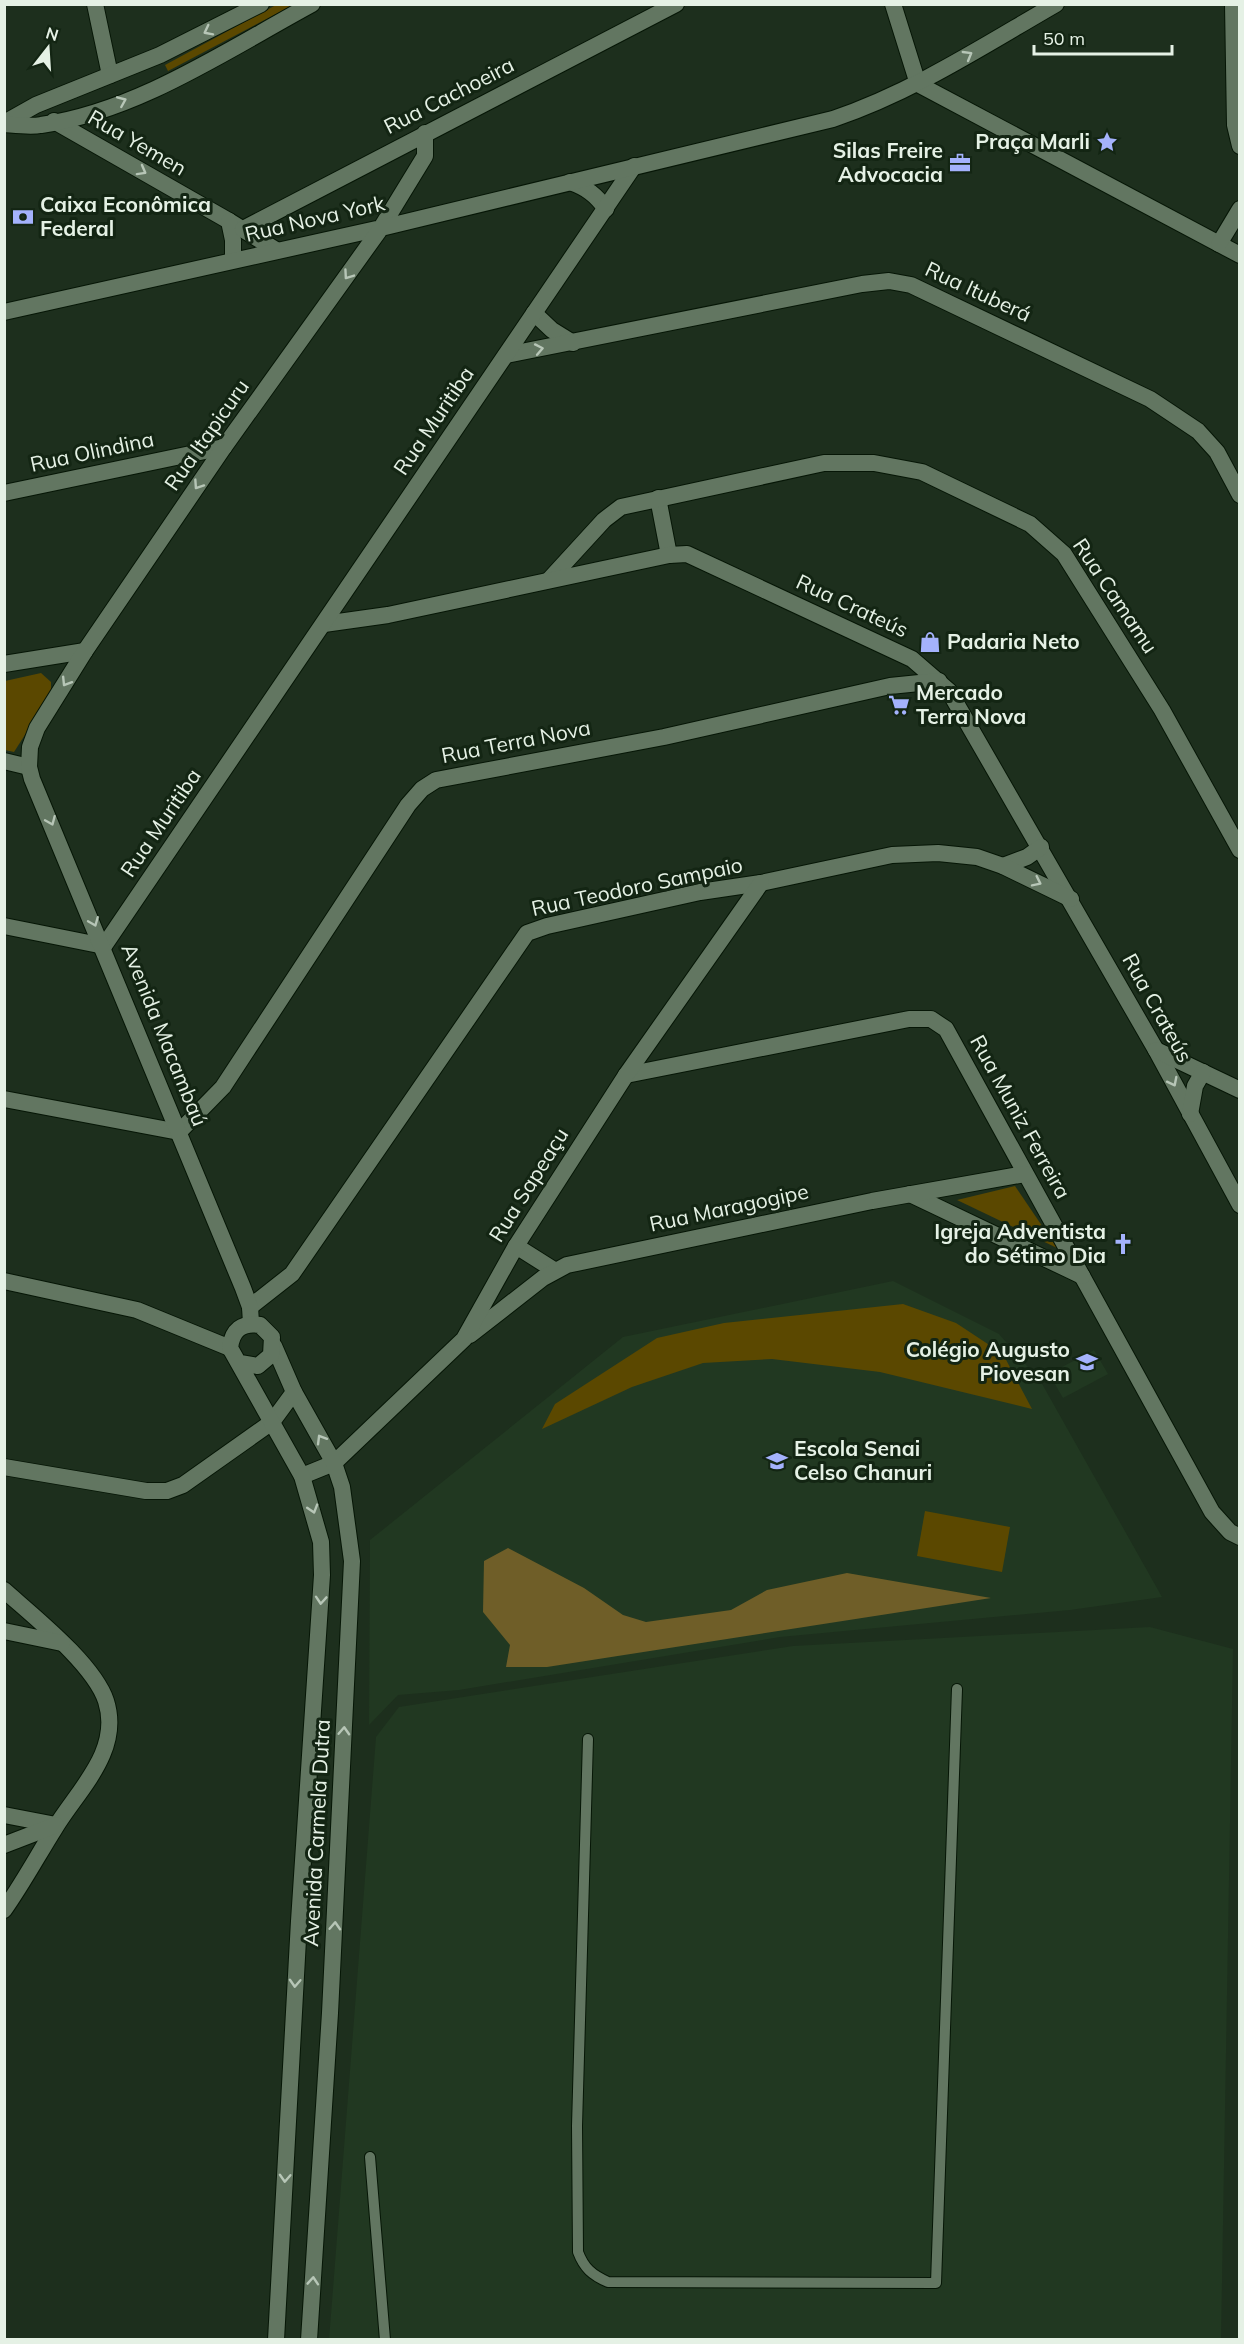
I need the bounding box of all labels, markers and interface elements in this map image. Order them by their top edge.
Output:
north arrow [18,18,78,78]
scale bar [1034,18,1172,56]
text: N [44,22,61,45]
one-way arrow [204,24,215,35]
text: 50 m [1043,27,1085,50]
street label: Rua Cachoeira [379,51,518,139]
one-way arrow [962,51,973,62]
one-way arrow [116,96,127,108]
street label: Rua Yemen [84,104,191,181]
place label: Praça Marli [975,128,1090,154]
place icon: Praça Marli [1095,130,1119,154]
place label: Silas Freire Advocacia [833,137,943,187]
office icon: Silas Freire Advocacia [948,151,972,175]
one-way arrow [135,164,146,175]
street label: Rua Nova York [242,189,387,247]
place label: Caixa Econômica Federal [40,191,211,241]
bank icon: Caixa Econômica Federal [11,205,35,229]
street label: Rua Ituberá [921,255,1036,327]
one-way arrow [344,269,355,280]
one-way arrow [534,343,544,356]
street label: Rua Muritiba [387,361,479,480]
street label: Rua Itapicuru [158,374,254,495]
street label: Rua Olindina [28,425,156,477]
one-way arrow [194,479,205,490]
street label: Rua Camamu [1068,533,1164,658]
street label: Rua Crateús [792,568,912,642]
place label: Padaria Neto [947,628,1080,654]
shop icon: Padaria Neto [918,630,942,654]
one-way arrow [61,676,73,686]
place label: Mercado Terra Nova [916,679,1026,729]
supermarket icon: Mercado Terra Nova [887,693,911,717]
street label: Rua Terra Nova [439,714,593,768]
street label: Rua Muritiba [114,763,206,882]
one-way arrow [43,815,55,826]
street label: Rua Teodoro Sampaio [529,851,745,921]
one-way arrow [1030,875,1041,887]
one-way arrow [87,915,99,926]
street label: Avenida Macambaú [116,940,213,1130]
street label: Rua Crateús [1117,949,1198,1066]
street label: Rua Muniz Ferreira [965,1030,1077,1203]
one-way arrow [1166,1076,1177,1086]
street label: Rua Sapeaçu [483,1123,574,1246]
street label: Rua Maragogipe [647,1177,811,1237]
place label: Igreja Adventista do Sétimo Dia [934,1218,1106,1268]
church icon: Igreja Adventista do Sétimo Dia [1111,1232,1135,1256]
place label: Colégio Augusto Piovesan [906,1336,1070,1386]
school or university icon: Colégio Augusto Piovesan [1075,1350,1099,1374]
one-way arrow [317,1435,329,1445]
place label: Escola Senai Celso Chanuri [794,1435,932,1485]
school or university icon: Escola Senai Celso Chanuri [765,1449,789,1473]
one-way arrow [306,1503,318,1514]
one-way arrow [315,1595,328,1604]
street label: Avenida Carmela Dutra [297,1719,335,1947]
one-way arrow [338,1727,351,1736]
one-way arrow [328,1922,341,1931]
one-way arrow [289,1979,302,1988]
one-way arrow [278,2173,291,2182]
one-way arrow [306,2277,319,2286]

